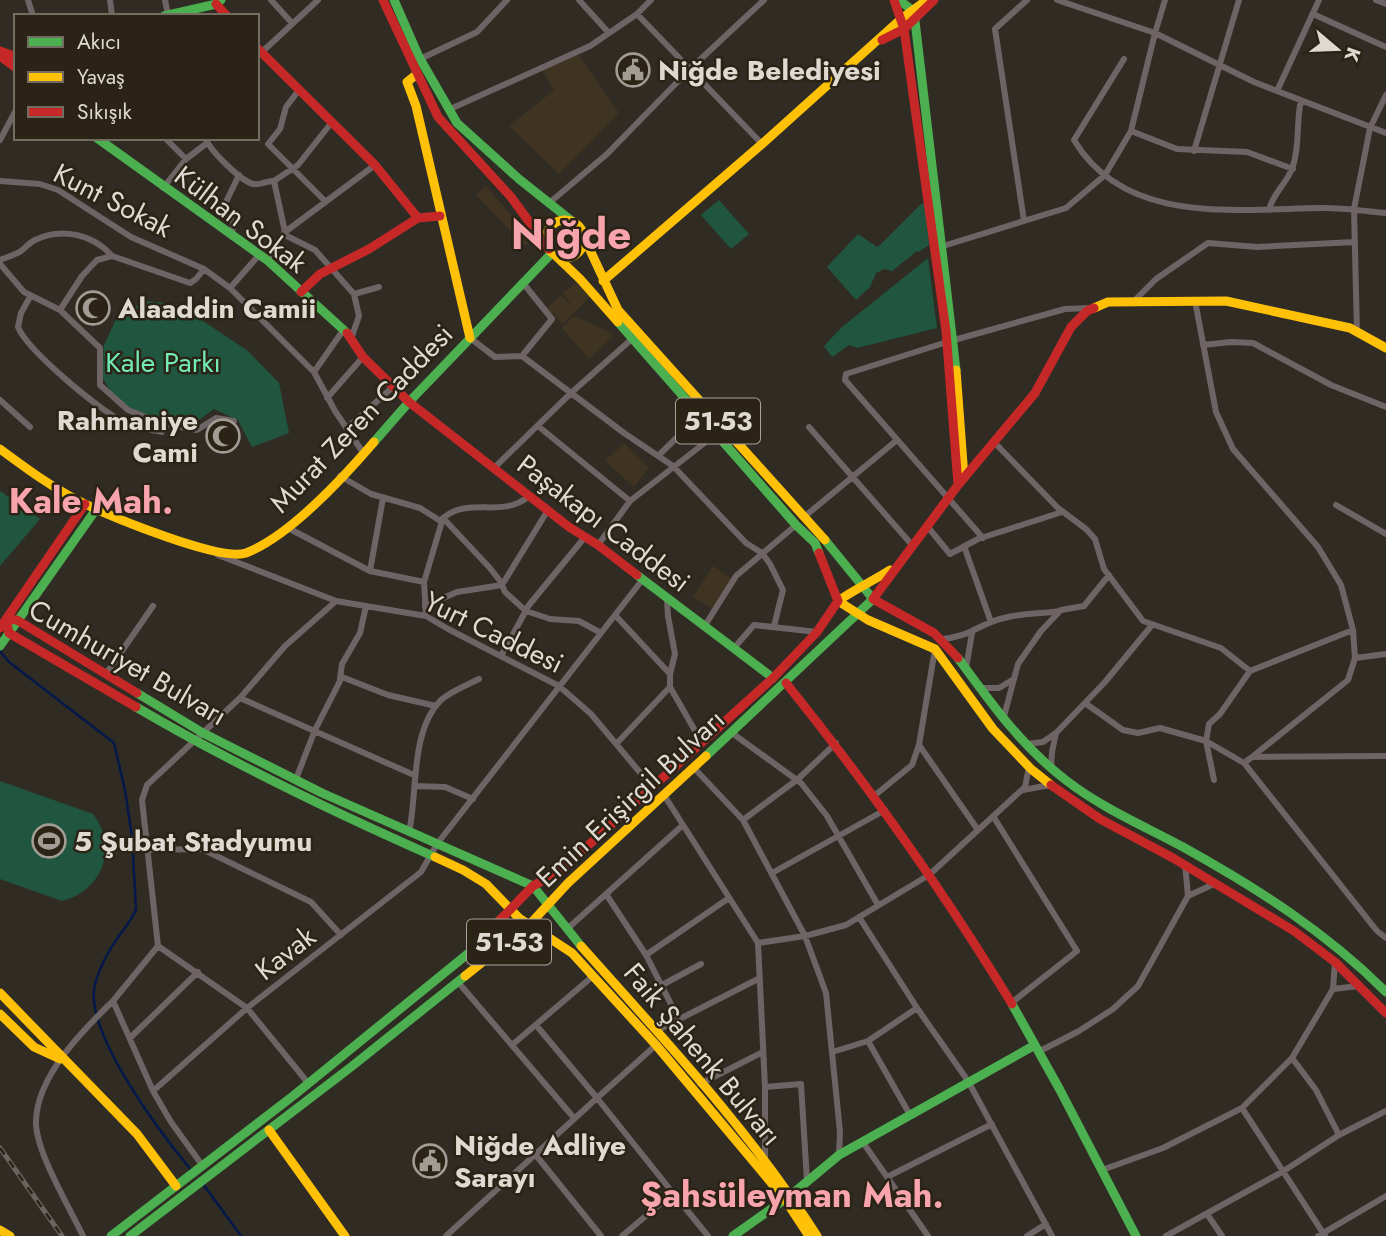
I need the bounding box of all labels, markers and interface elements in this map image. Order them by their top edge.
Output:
legend [14,14,259,140]
north arrow [1302,14,1372,84]
text: Akıcı [77,27,121,57]
text: K [1337,44,1368,66]
place label: Niğde Belediyesi [658,50,881,91]
public building icon: Niğde Belediyesi [614,51,652,89]
text: Yavaş [77,62,124,92]
text: Sıkışık [77,97,133,127]
street label: Kunt Sokak [46,153,180,248]
street label: Külhan Sokak [166,156,316,283]
district label: Niğde [511,204,631,265]
place label: Alaaddin Camii [117,288,316,329]
mosque icon: Alaaddin Camii [74,289,112,327]
street label: Murat Zeren Caddesi [260,315,462,522]
park label: Kale Parkı [105,342,221,383]
road number: 51-53 [676,398,760,444]
place label: Rahmaniye Cami [57,400,198,473]
mosque icon: Rahmaniye Cami [204,417,242,455]
street label: Paşakapı Caddesi [508,445,699,602]
district label: Kale Mah. [9,476,173,526]
street label: Yurt Caddesi [417,581,570,684]
street label: Cumhuriyet Bulvarı [21,589,235,736]
street label: Emin Erişirgil Bulvarı [527,700,734,897]
place label: 5 Şubat Stadyumu [74,821,312,862]
sports icon: 5 Şubat Stadyumu [30,822,68,860]
street label: Kavak [246,916,325,990]
road number: 51-53 [467,920,551,965]
street label: Faik Şahenk Bulvarı [614,954,791,1155]
place label: Niğde Adliye Sarayı [454,1125,626,1198]
public building icon: Niğde Adliye Sarayı [411,1142,449,1180]
district label: Şahsüleyman Mah. [640,1170,944,1220]

